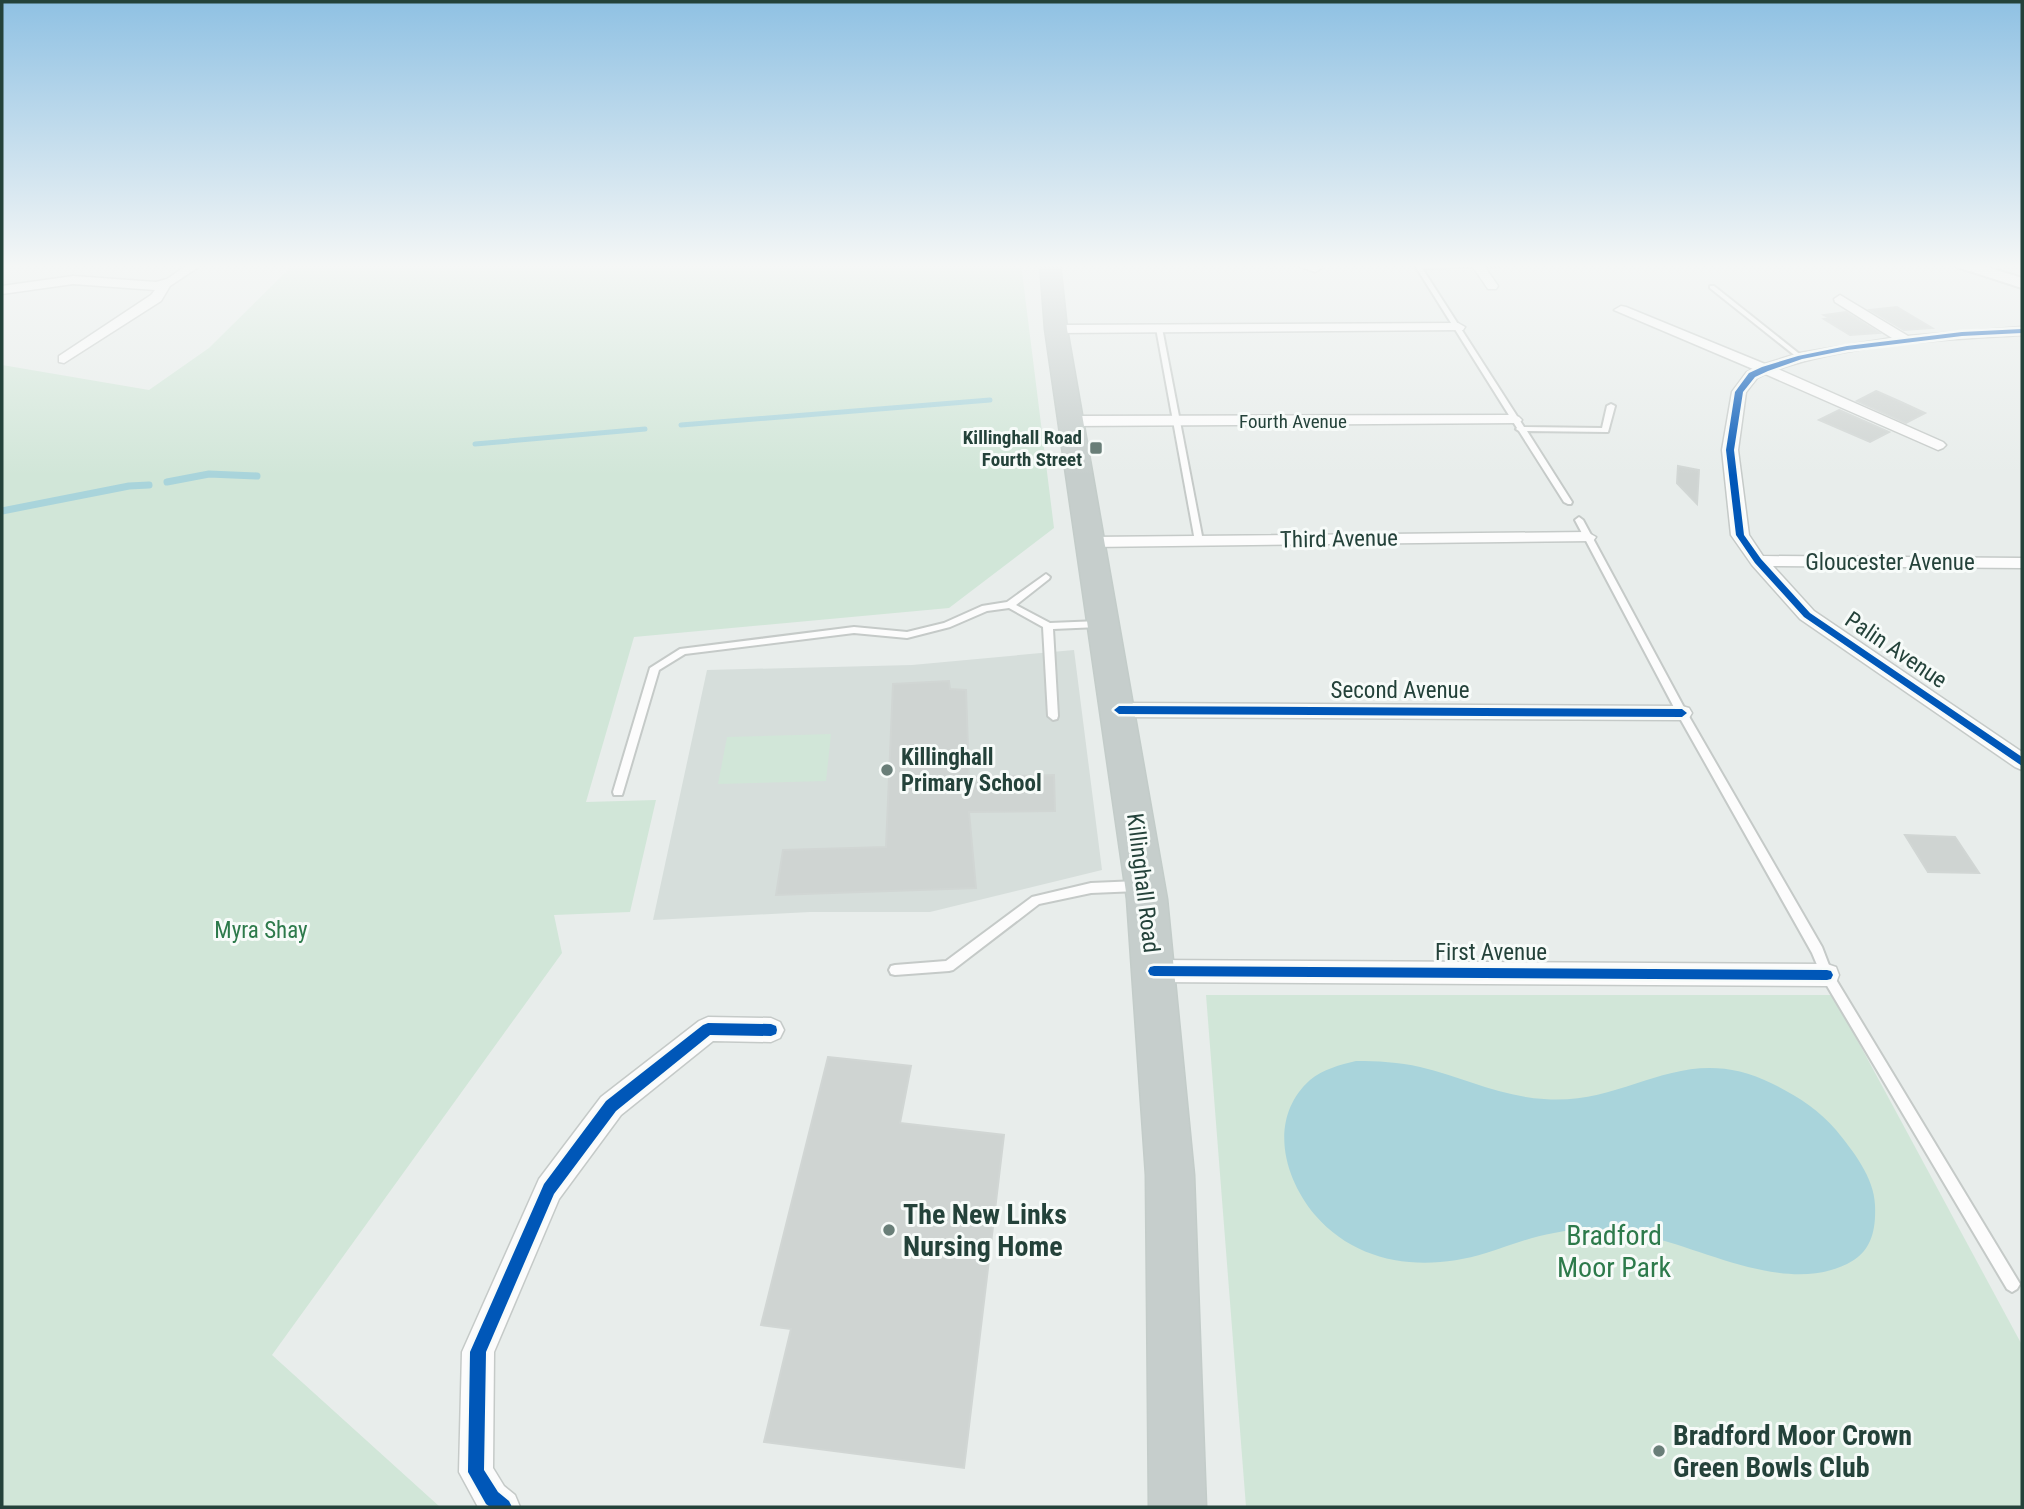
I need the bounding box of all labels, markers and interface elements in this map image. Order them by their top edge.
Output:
street label: Fourth Avenue [1239,410,1347,433]
place label: Killinghall Road Fourth Street [963,426,1082,471]
marker: Killinghall Road Fourth Street [1088,440,1104,456]
street label: Third Avenue [1280,524,1398,554]
street label: Gloucester Avenue [1805,549,1975,576]
street label: Palin Avenue [1840,606,1952,694]
street label: Second Avenue [1331,677,1469,704]
place label: Killinghall Primary School [901,744,1042,797]
marker: Killinghall Primary School [879,762,895,778]
street label: Killinghall Road [1121,812,1165,954]
park label: Myra Shay [214,917,308,944]
street label: First Avenue [1435,939,1547,966]
place label: The New Links Nursing Home [903,1198,1067,1263]
park label: Bradford Moor Park [1557,1219,1671,1284]
marker: The New Links Nursing Home [881,1222,897,1238]
place label: Bradford Moor Crown Green Bowls Club [1673,1419,1912,1484]
marker: Bradford Moor Crown Green Bowls Club [1651,1443,1667,1459]

